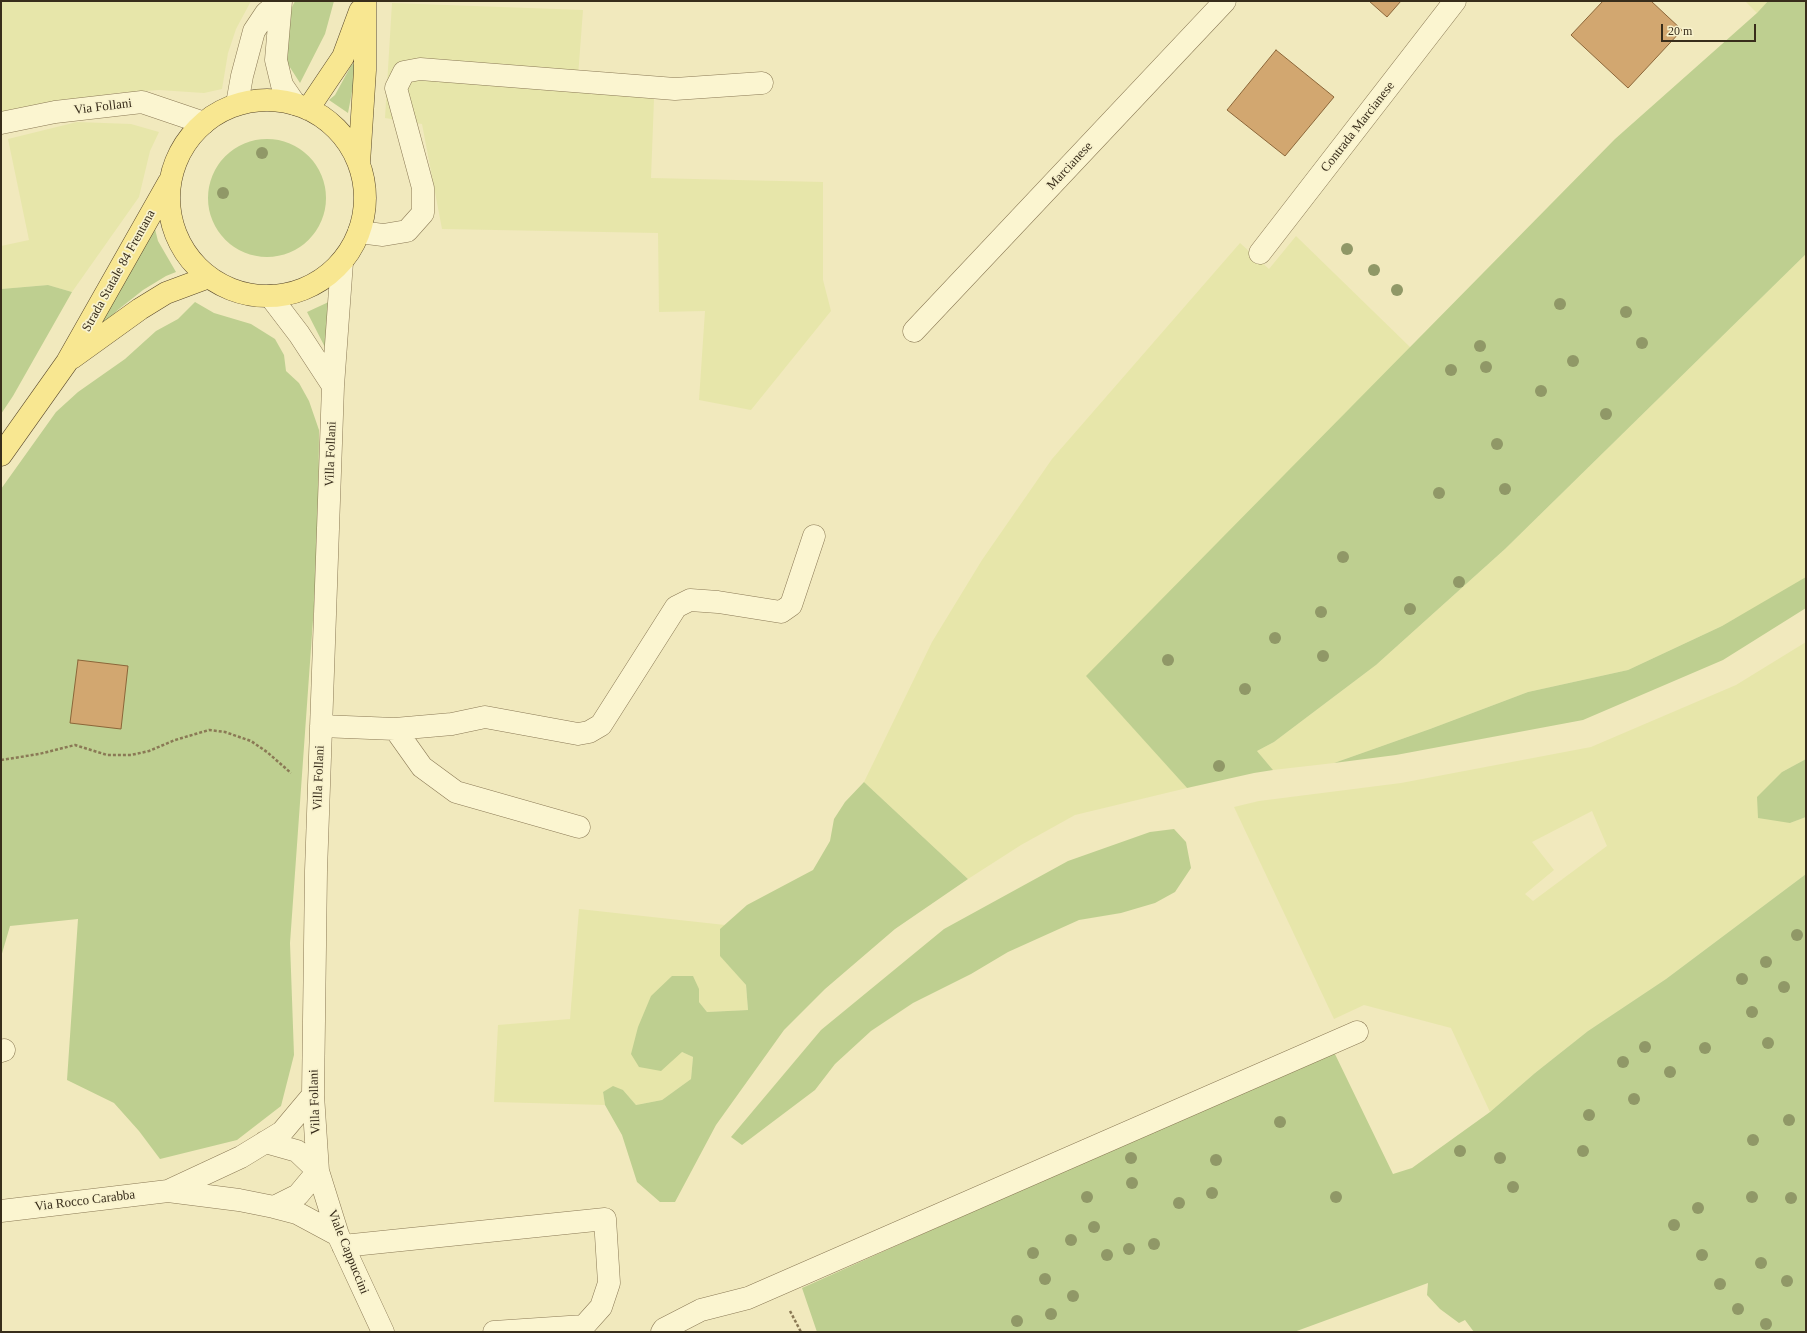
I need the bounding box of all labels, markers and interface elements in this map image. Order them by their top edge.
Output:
scale bar [1663,16,1758,42]
text: 20 m [1668,24,1692,38]
street label: Contrada Marcianese [1318,79,1398,175]
street label: Via Follani [73,96,133,118]
street label: Marcianese [1044,139,1096,193]
street label: Strada Statale 84 Frentana [79,207,159,335]
street label: Villa Follani [322,421,340,487]
street label: Villa Follani [310,745,328,811]
street label: Villa Follani [306,1069,324,1135]
street label: Via Rocco Carabba [34,1187,136,1215]
street label: Viale Cappuccini [324,1207,372,1297]

